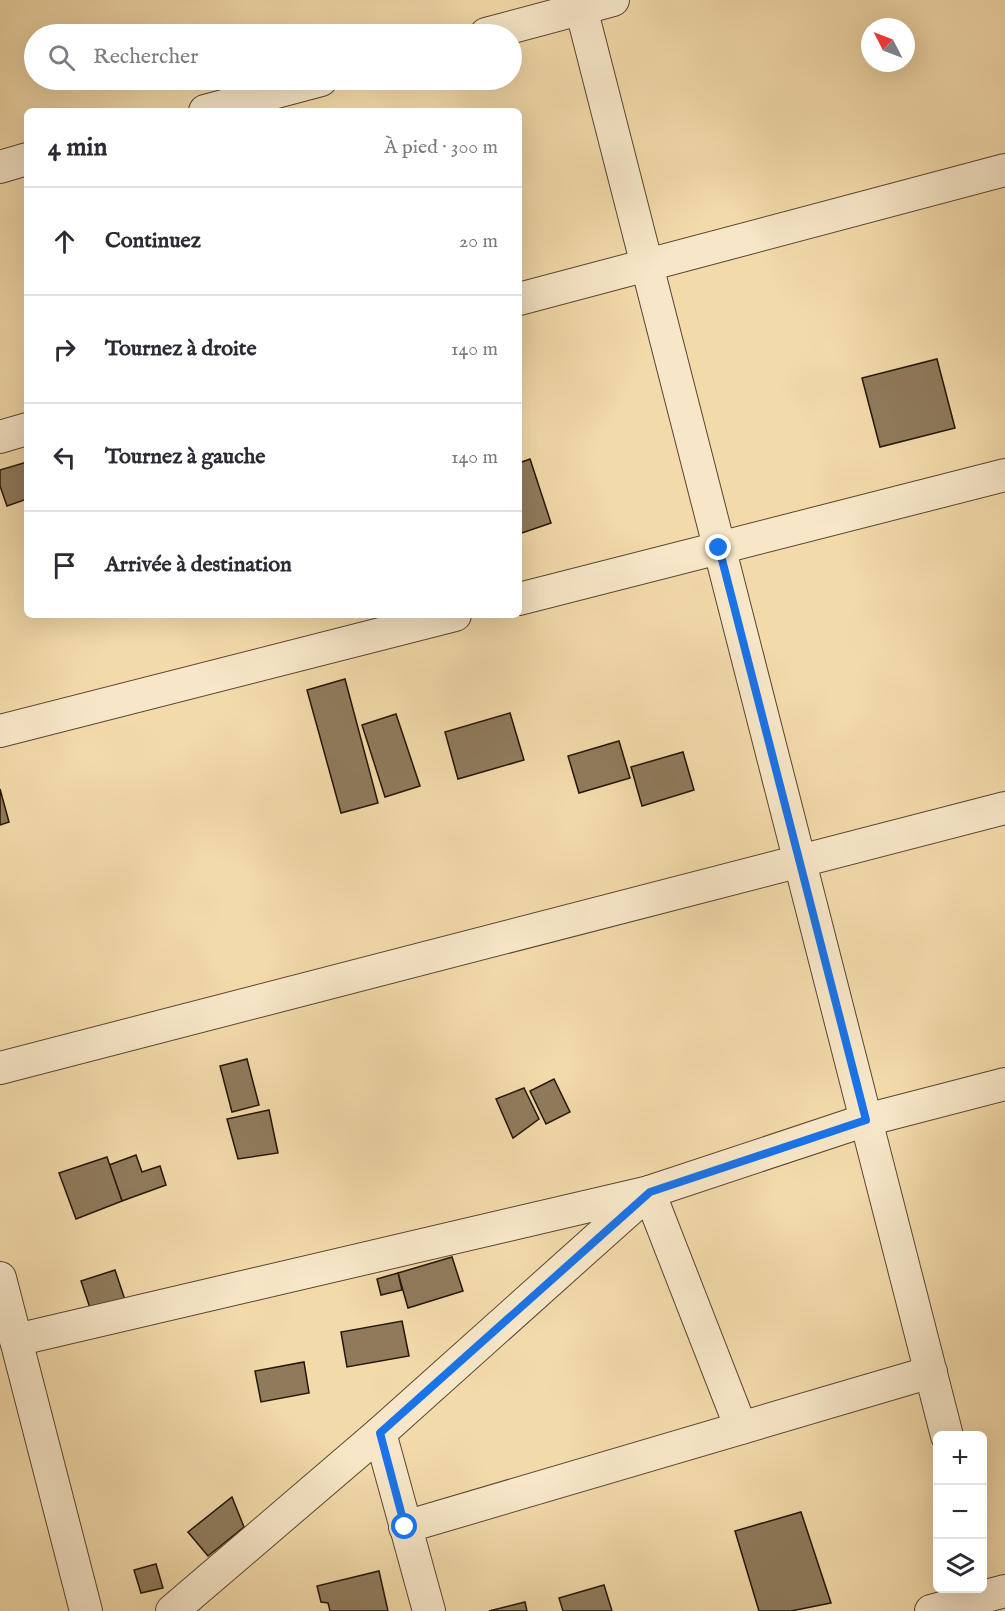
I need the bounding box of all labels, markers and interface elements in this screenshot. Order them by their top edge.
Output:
north arrow [861,18,915,72]
search box [24,24,522,90]
icon: search [45,41,78,74]
text: Rechercher [93,43,198,71]
text: 4 min [48,131,107,164]
text: À pied · 300 m [384,135,498,160]
icon: ahead [48,225,81,258]
text: Continuez [105,227,201,255]
text: 20 m [459,229,498,254]
icon: right [48,333,81,366]
text: Tournez à droite [105,335,256,363]
text: 140 m [451,337,498,362]
icon: left [48,441,81,474]
text: Tournez à gauche [105,443,265,471]
text: 140 m [451,445,498,470]
route end [705,534,731,560]
icon: arrive [48,549,81,582]
text: Arrivée à destination [105,551,292,579]
map controls [933,1431,987,1593]
button: + [933,1431,987,1485]
button: − [933,1485,987,1539]
route start [391,1513,417,1539]
button: layers [933,1539,987,1593]

